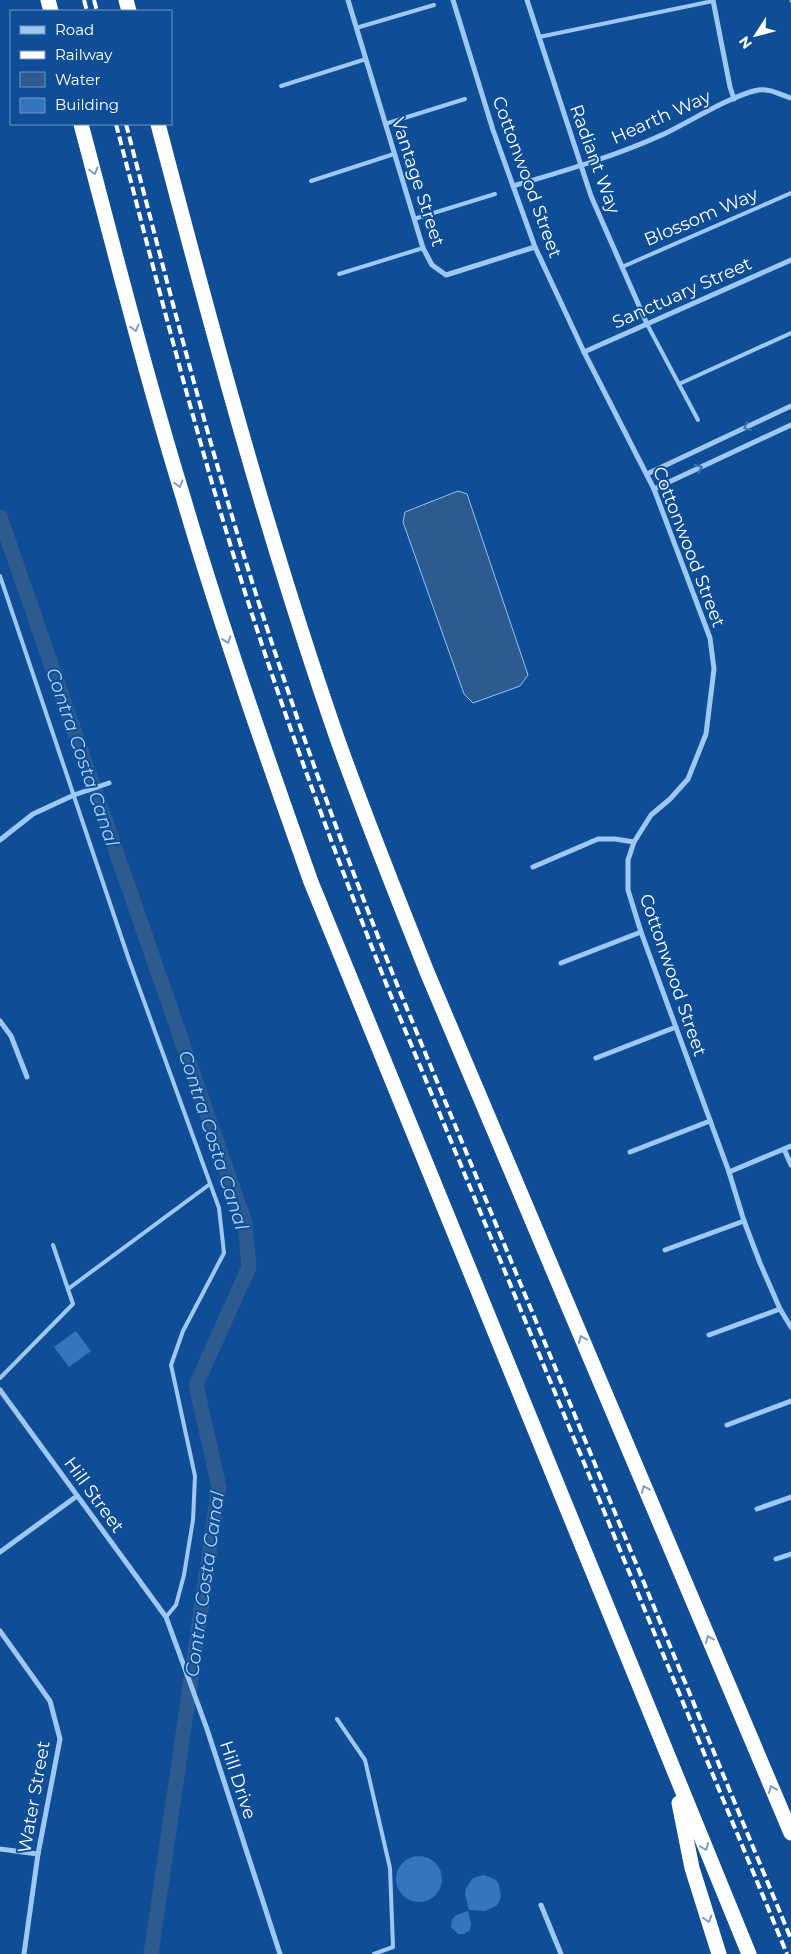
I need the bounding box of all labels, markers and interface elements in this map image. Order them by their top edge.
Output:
legend [10,10,172,125]
north arrow [731,10,781,60]
text: Road [55,20,94,39]
text: N [735,33,756,53]
text: Railway [55,45,113,64]
text: Water [55,70,101,89]
street label: Hearth Way [608,85,714,149]
street label: Cottonwood Street [488,93,566,261]
text: Building [55,95,119,114]
street label: Radiant Way [565,101,625,217]
street label: Vantage Street [387,115,449,249]
one-way arrow [88,166,98,174]
street label: Blossom Way [641,183,761,251]
street label: Sanctuary Street [609,252,755,334]
one-way arrow [129,323,140,332]
one-way arrow [743,420,752,431]
street label: Cottonwood Street [648,464,730,630]
one-way arrow [693,465,702,475]
one-way arrow [173,480,184,489]
one-way arrow [221,635,231,643]
water label: Contra Costa Canal [41,665,124,850]
street label: Cottonwood Street [635,891,711,1059]
water label: Contra Costa Canal [174,1047,254,1234]
one-way arrow [578,1336,588,1344]
street label: Hill Street [59,1453,129,1537]
one-way arrow [641,1485,652,1494]
water label: Contra Costa Canal [180,1489,229,1679]
one-way arrow [704,1635,715,1644]
street label: Hill Drive [215,1738,261,1822]
street label: Water Street [13,1739,55,1855]
one-way arrow [768,1785,778,1793]
one-way arrow [698,1842,709,1851]
one-way arrow [703,1914,713,1922]

